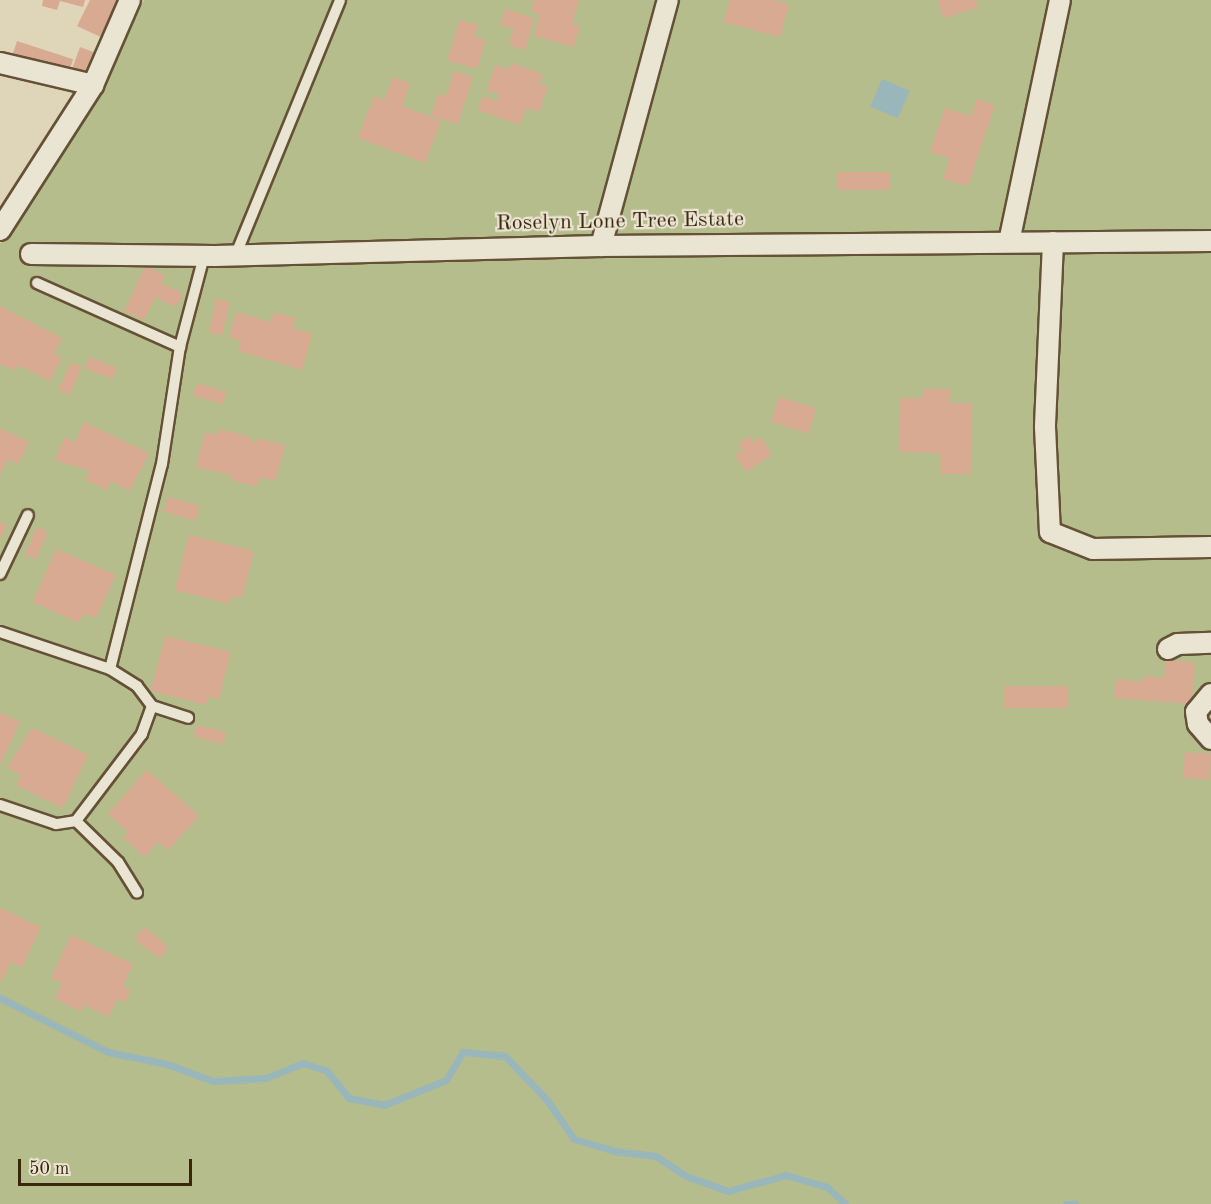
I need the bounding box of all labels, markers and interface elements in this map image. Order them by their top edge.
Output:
street label: Roselyn Lone Tree Estate [496,207,744,237]
scale bar [21,1147,195,1185]
text: 50 m [29,1160,69,1178]

